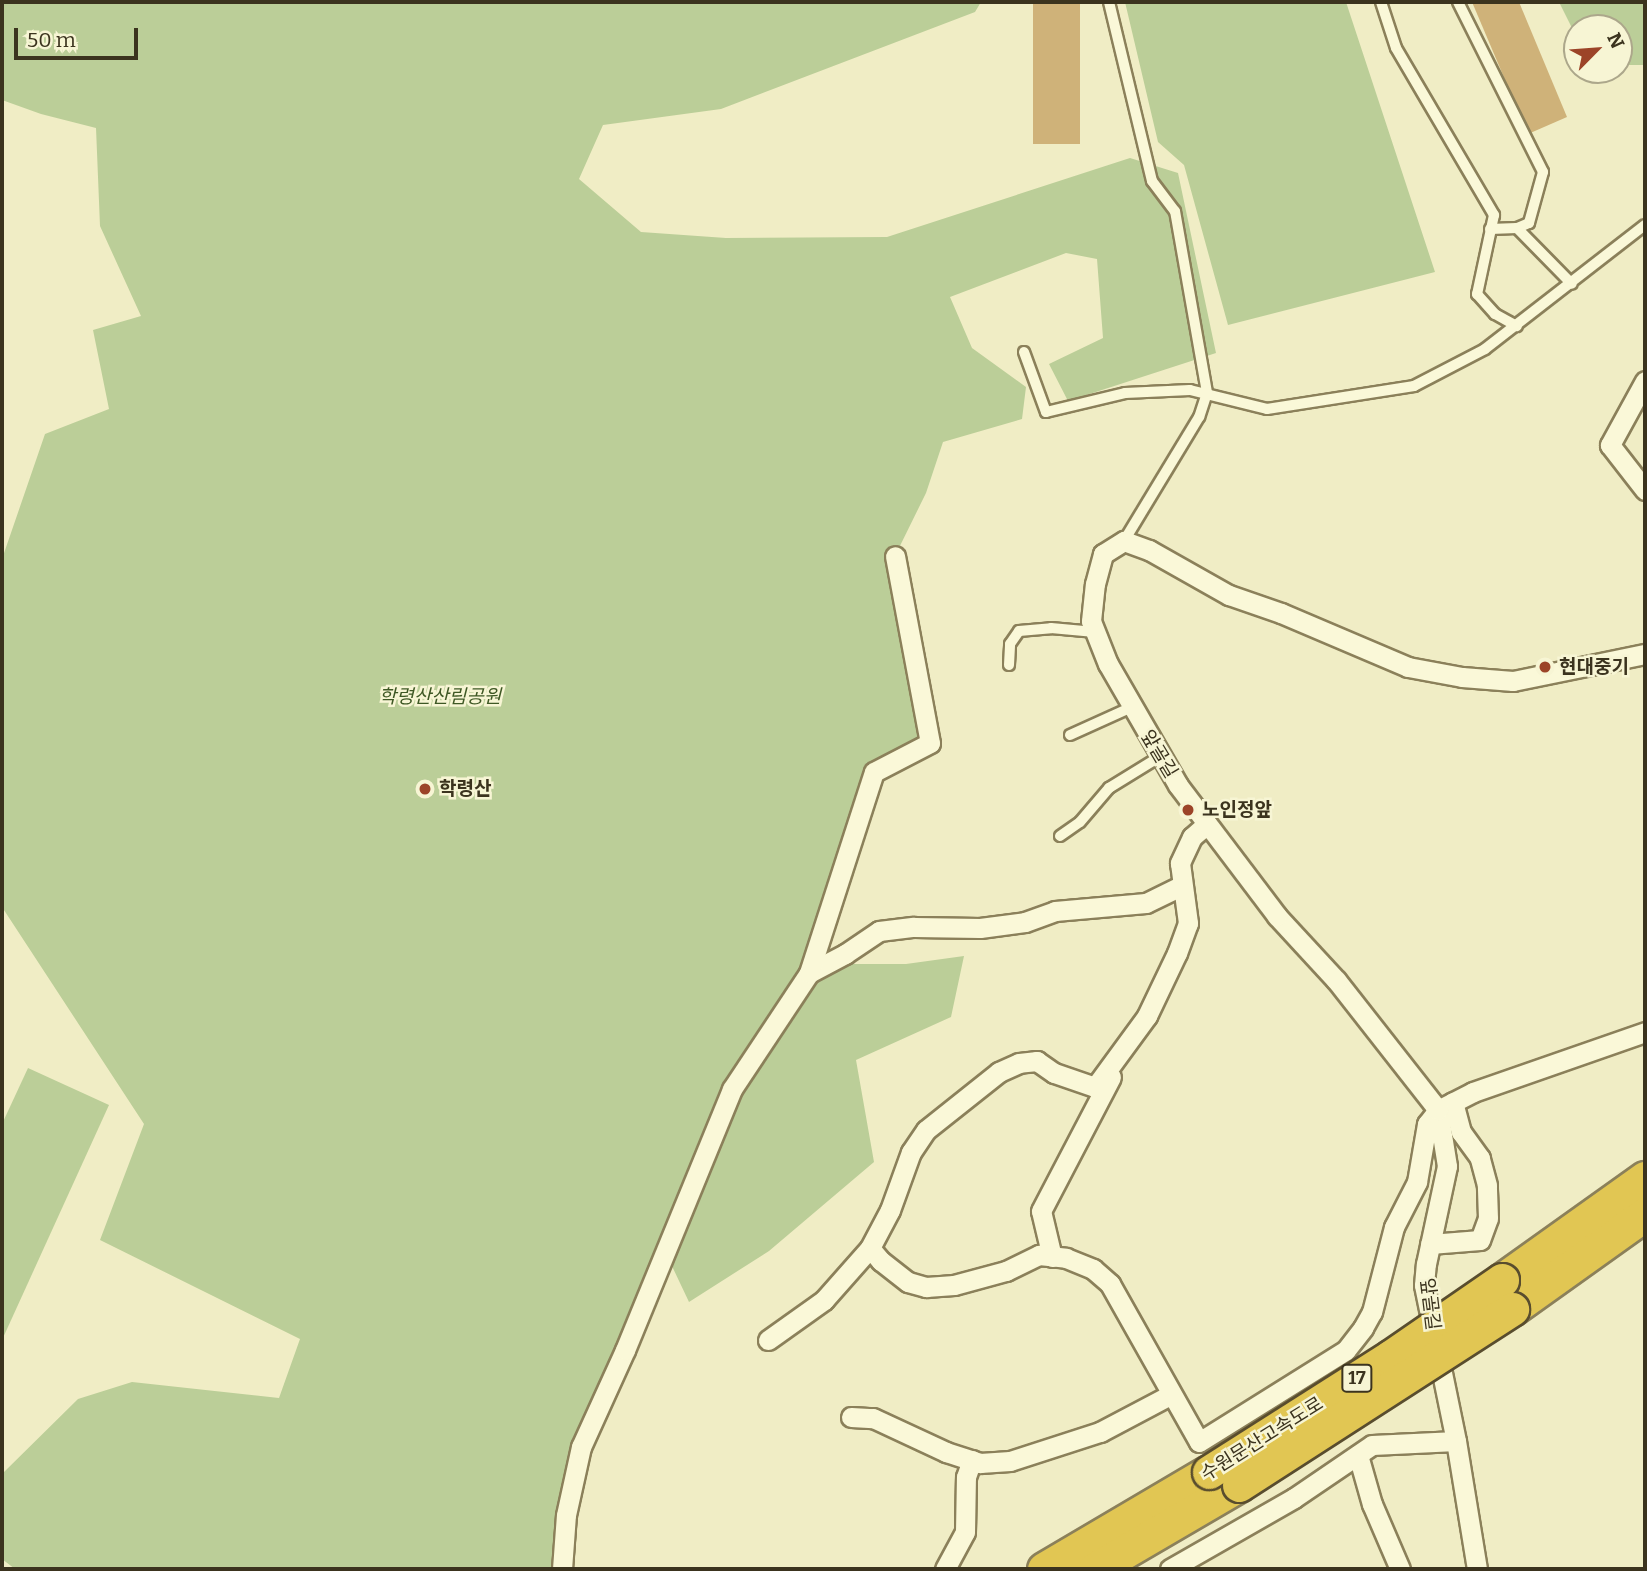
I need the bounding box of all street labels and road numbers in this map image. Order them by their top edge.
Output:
street label: 앞골길 [1136,726,1182,782]
street label: 앞골길 [1415,1277,1445,1331]
road number: 17 [1341,1364,1373,1392]
street label: 수원문산고속도로 [1197,1392,1327,1486]

